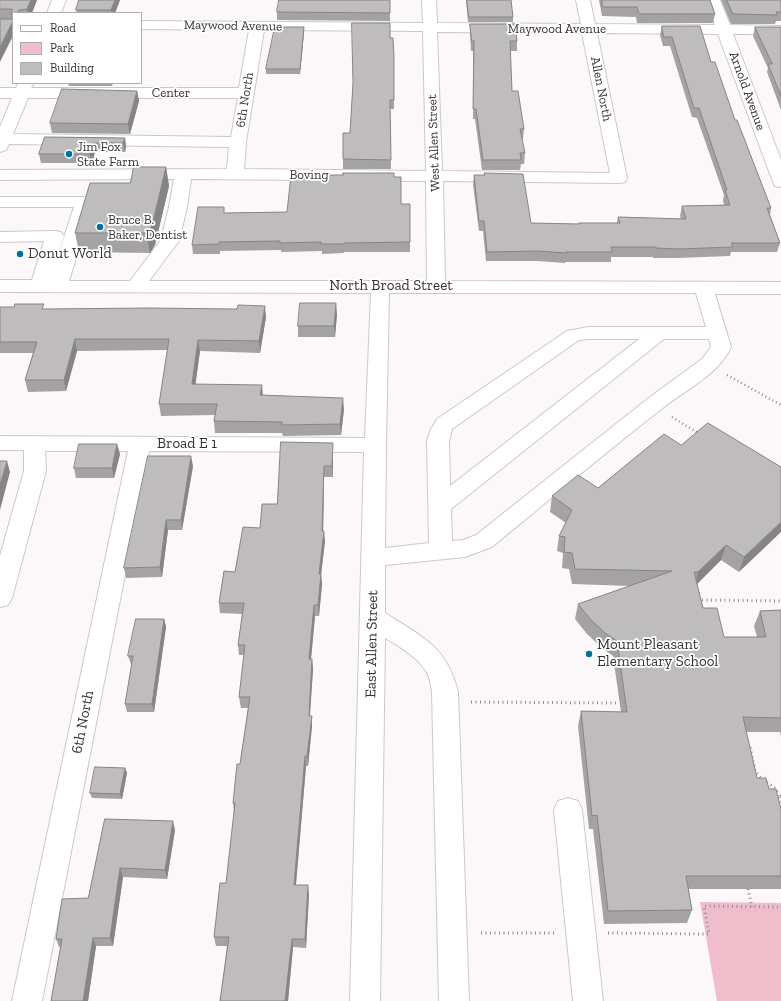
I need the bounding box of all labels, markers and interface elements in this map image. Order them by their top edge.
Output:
legend [12,12,142,84]
street label: Maywood Avenue [184,17,282,35]
text: Road [50,21,76,35]
street label: Maywood Avenue [508,21,606,37]
text: Park [50,41,74,55]
street label: Arnold Avenue [726,49,768,133]
street label: Allen North [587,55,615,123]
text: Building [50,61,94,75]
street label: 6th North [233,71,257,129]
street label: Center [152,85,190,101]
street label: West Allen Street [425,94,443,192]
place label: Jim Fox State Farm [77,139,139,170]
marker: Jim Fox State Farm [64,149,74,159]
street label: Boving [289,167,329,183]
place label: Bruce B. Baker, Dentist [108,212,187,243]
marker: Bruce B. Baker, Dentist [95,222,105,232]
place label: Donut World [28,245,112,263]
marker: Donut World [15,249,25,259]
street label: North Broad Street [329,277,453,295]
street label: Broad E 1 [157,435,217,453]
street label: East Allen Street [362,590,382,698]
place label: Mount Pleasant Elementary School [597,636,718,671]
marker: Mount Pleasant Elementary School [584,649,594,659]
street label: 6th North [68,689,98,755]

